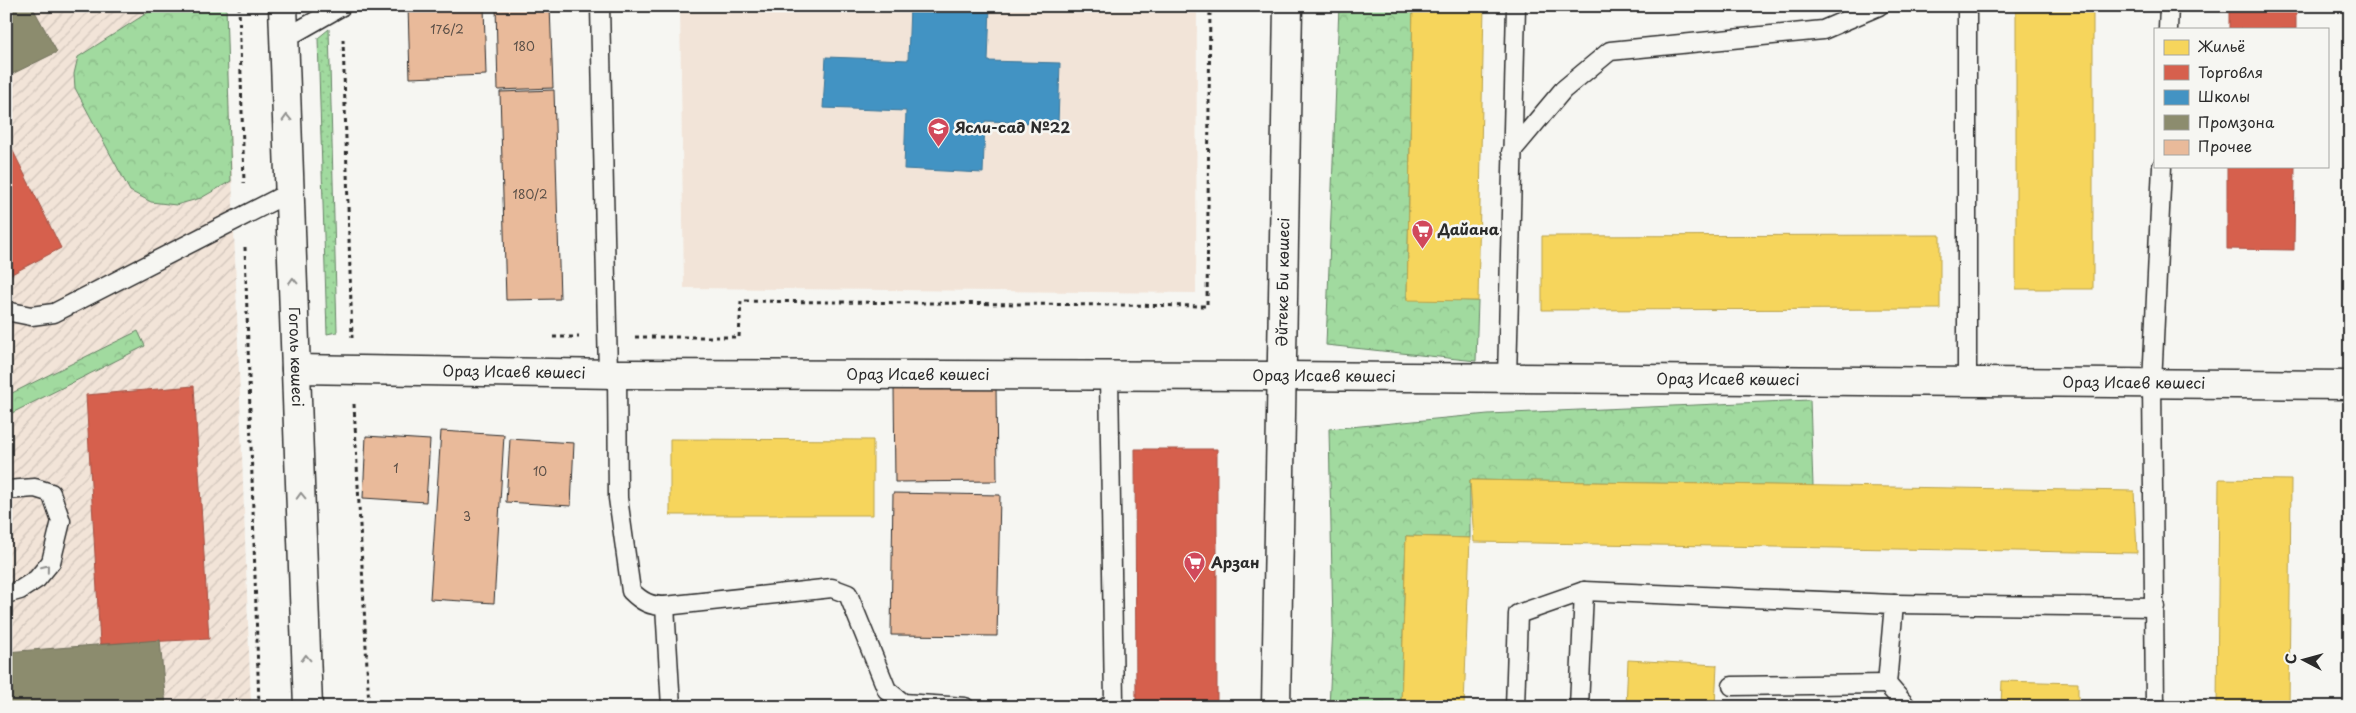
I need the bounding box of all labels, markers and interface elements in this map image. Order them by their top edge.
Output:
house number: 176/2 [430,20,464,38]
legend [2154,28,2328,168]
text: Жильё [2197,34,2245,57]
house number: 180 [513,37,535,55]
text: Торговля [2198,60,2263,83]
text: Школы [2198,84,2250,107]
text: Промзона [2198,110,2275,133]
one-way arrow [282,114,292,122]
place label: Ясли-сад №22 [955,115,1070,138]
school or university icon: Ясли-сад №22 [927,116,951,147]
text: Прочее [2198,134,2252,157]
house number: 180/2 [513,185,547,203]
street label: Әйтеке Би көшесі [1269,217,1294,347]
place label: Дайана [1437,217,1500,240]
supermarket icon: Дайана [1410,218,1434,249]
one-way arrow [288,277,298,284]
street label: Гоголь көшесі [284,306,310,407]
street label: Ораз Исаев көшесі [442,358,586,384]
street label: Ораз Исаев көшесі [846,362,990,385]
street label: Ораз Исаев көшесі [1252,363,1396,387]
street label: Ораз Исаев көшесі [1656,366,1800,390]
street label: Ораз Исаев көшесі [2062,370,2206,394]
house number: 1 [393,459,399,477]
house number: 10 [533,462,547,480]
one-way arrow [295,491,306,499]
house number: 3 [463,507,471,525]
place label: Арзан [1210,550,1259,573]
supermarket icon: Арзан [1183,551,1207,582]
one-way arrow [40,564,49,574]
north arrow [2278,636,2328,686]
text: С [2280,652,2302,665]
one-way arrow [301,654,312,662]

